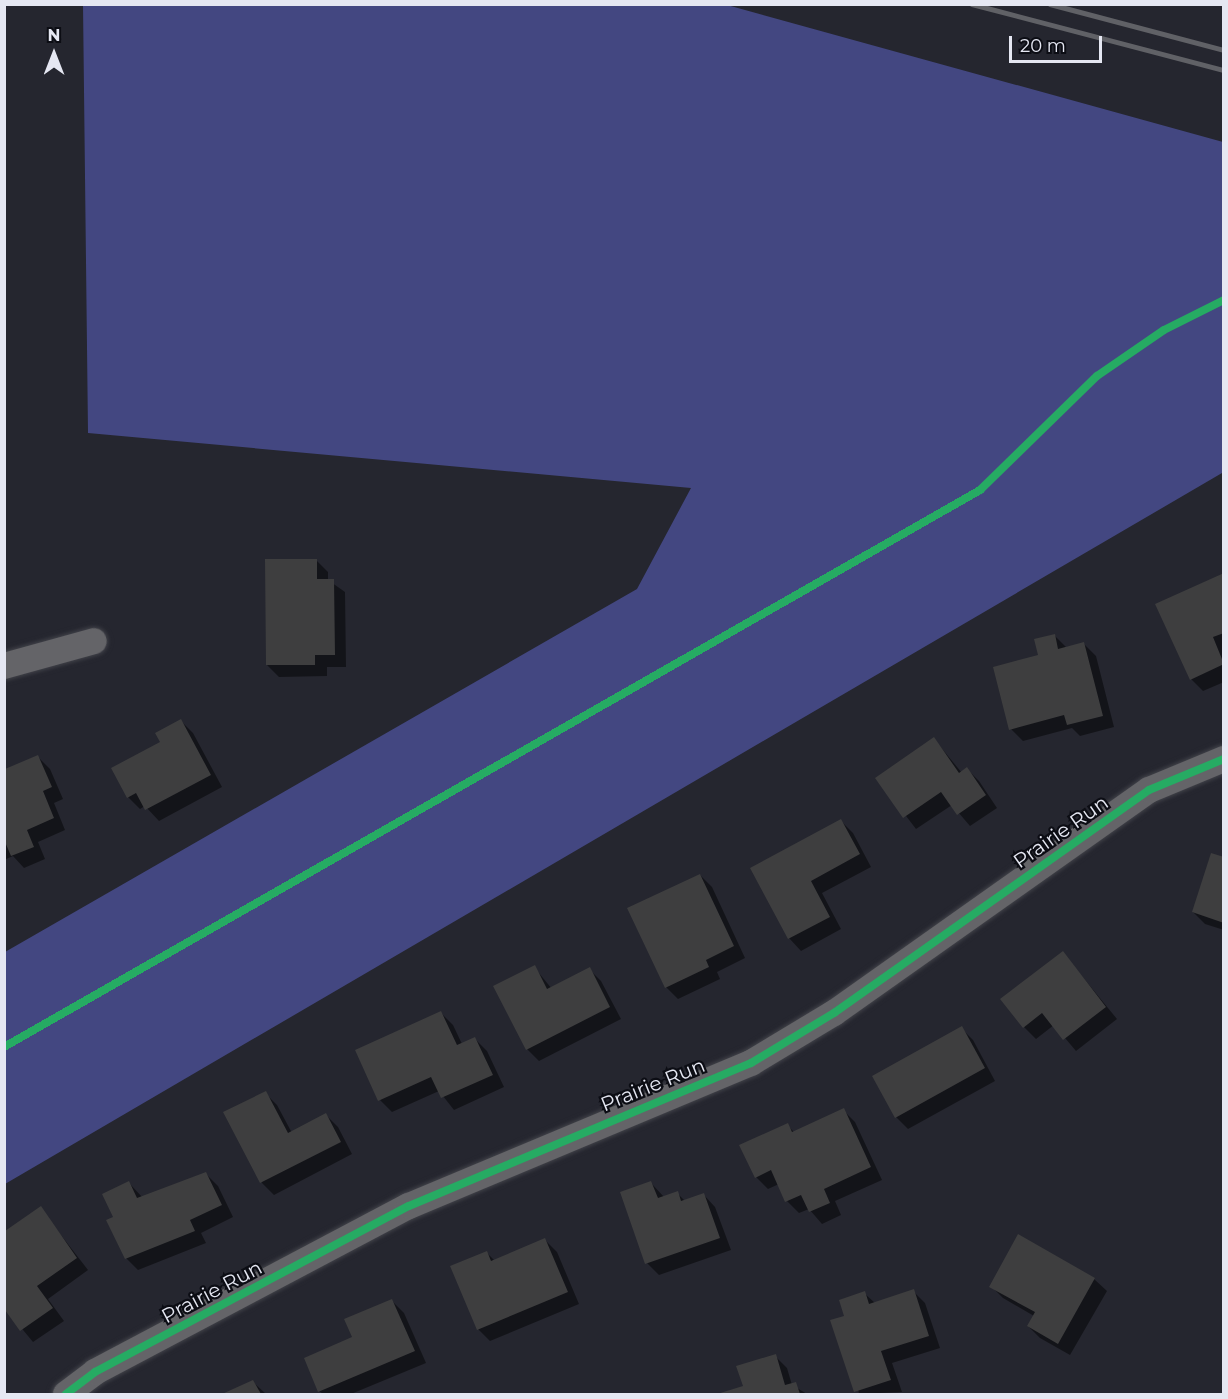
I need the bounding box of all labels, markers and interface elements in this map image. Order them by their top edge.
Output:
north arrow [24,24,84,84]
scale bar [1012,24,1105,62]
text: N [48,26,60,45]
text: 20 m [1020,35,1066,57]
street label: Prairie Run [1009,791,1113,873]
street label: Prairie Run [597,1053,709,1117]
street label: Prairie Run [158,1256,266,1328]

